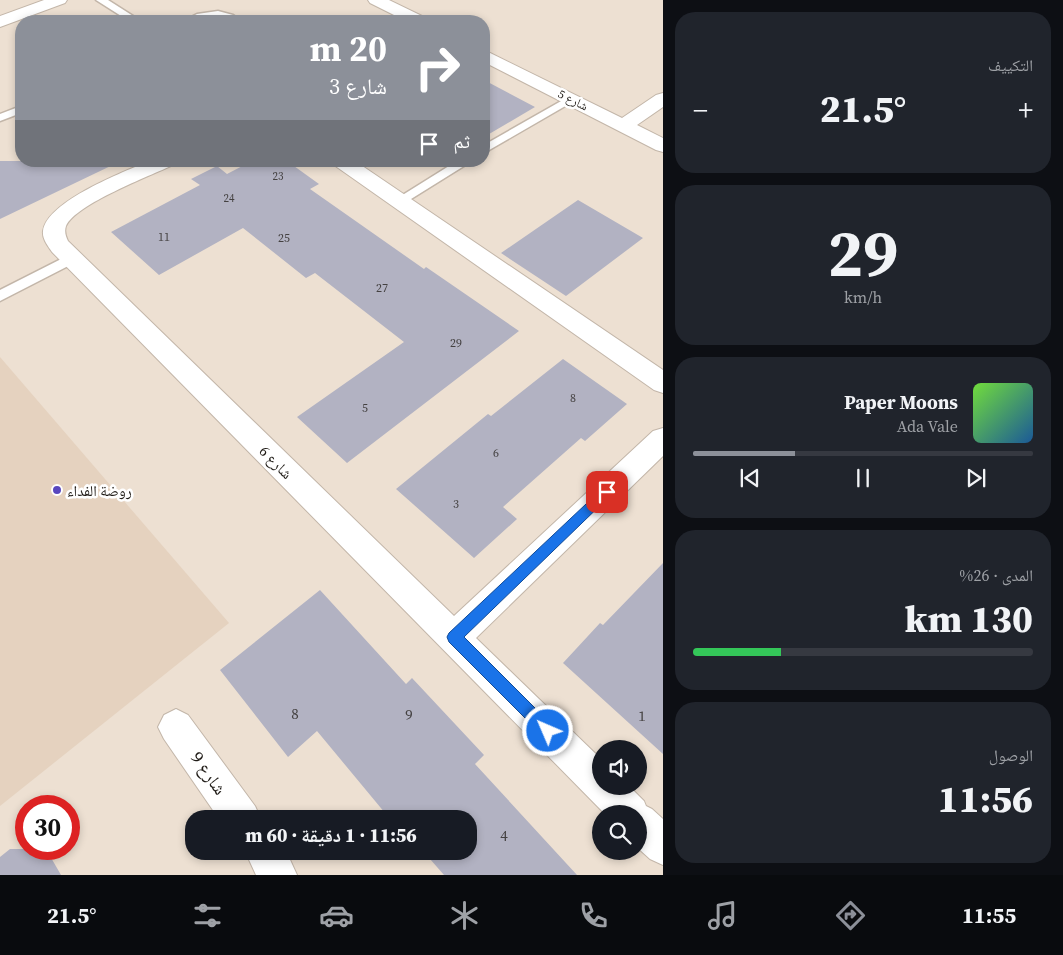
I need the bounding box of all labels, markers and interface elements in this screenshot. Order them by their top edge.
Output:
text: 20 m [310,25,387,73]
icon: right [405,35,470,100]
text: التكييف [988,54,1033,76]
text: شارع 3 [329,71,387,101]
text: 21.5° [820,83,906,135]
street label: شارع 5 [555,86,591,114]
text: − [693,91,708,129]
text: + [1018,91,1033,129]
text: ثم [453,128,470,154]
icon: arrive [415,130,443,158]
house number: 23 [273,169,284,184]
house number: 24 [224,191,235,206]
text: 29 [828,209,898,298]
house number: 11 [158,229,170,245]
house number: 25 [278,230,290,246]
house number: 27 [376,280,388,296]
text: km/h [844,286,882,308]
house number: 29 [450,335,462,351]
text: Paper Moons [844,389,958,415]
house number: 8 [570,390,576,406]
house number: 5 [362,400,368,416]
text: Ada Vale [897,415,958,437]
street label: شارع 6 [255,441,297,483]
house number: 6 [493,445,499,461]
icon: previous [736,464,764,492]
icon: pause [849,464,877,492]
icon: next [962,464,990,492]
pin [586,471,628,513]
icon: arrive [593,478,621,506]
place label: روضة الفداء [67,480,132,501]
marker: روضة الفداء [51,484,63,496]
house number: 3 [453,496,459,512]
text: المدى · 26% [959,564,1033,586]
text: 130 km [905,593,1033,645]
house number: 8 [291,703,299,724]
house number: 9 [405,704,413,725]
position arrow [521,704,573,756]
house number: 1 [638,705,646,726]
map controls [592,740,647,860]
button: sound [592,740,647,795]
text: الوصول [989,744,1033,766]
street label: شارع 9 [185,746,233,800]
text: 11:56 [938,773,1033,825]
speed limit sign: 30 [15,795,80,860]
button: search [592,805,647,860]
text: 11:56 · 1 دقيقة · 60 m [245,822,417,848]
house number: 4 [500,825,508,846]
icon: filters [190,898,225,933]
icon: car [319,898,354,933]
icon: climate [447,898,482,933]
icon: phone [576,898,611,933]
icon: music [705,898,740,933]
icon: directions [833,898,868,933]
text: 21.5° [47,900,97,930]
text: 11:55 [962,900,1016,930]

